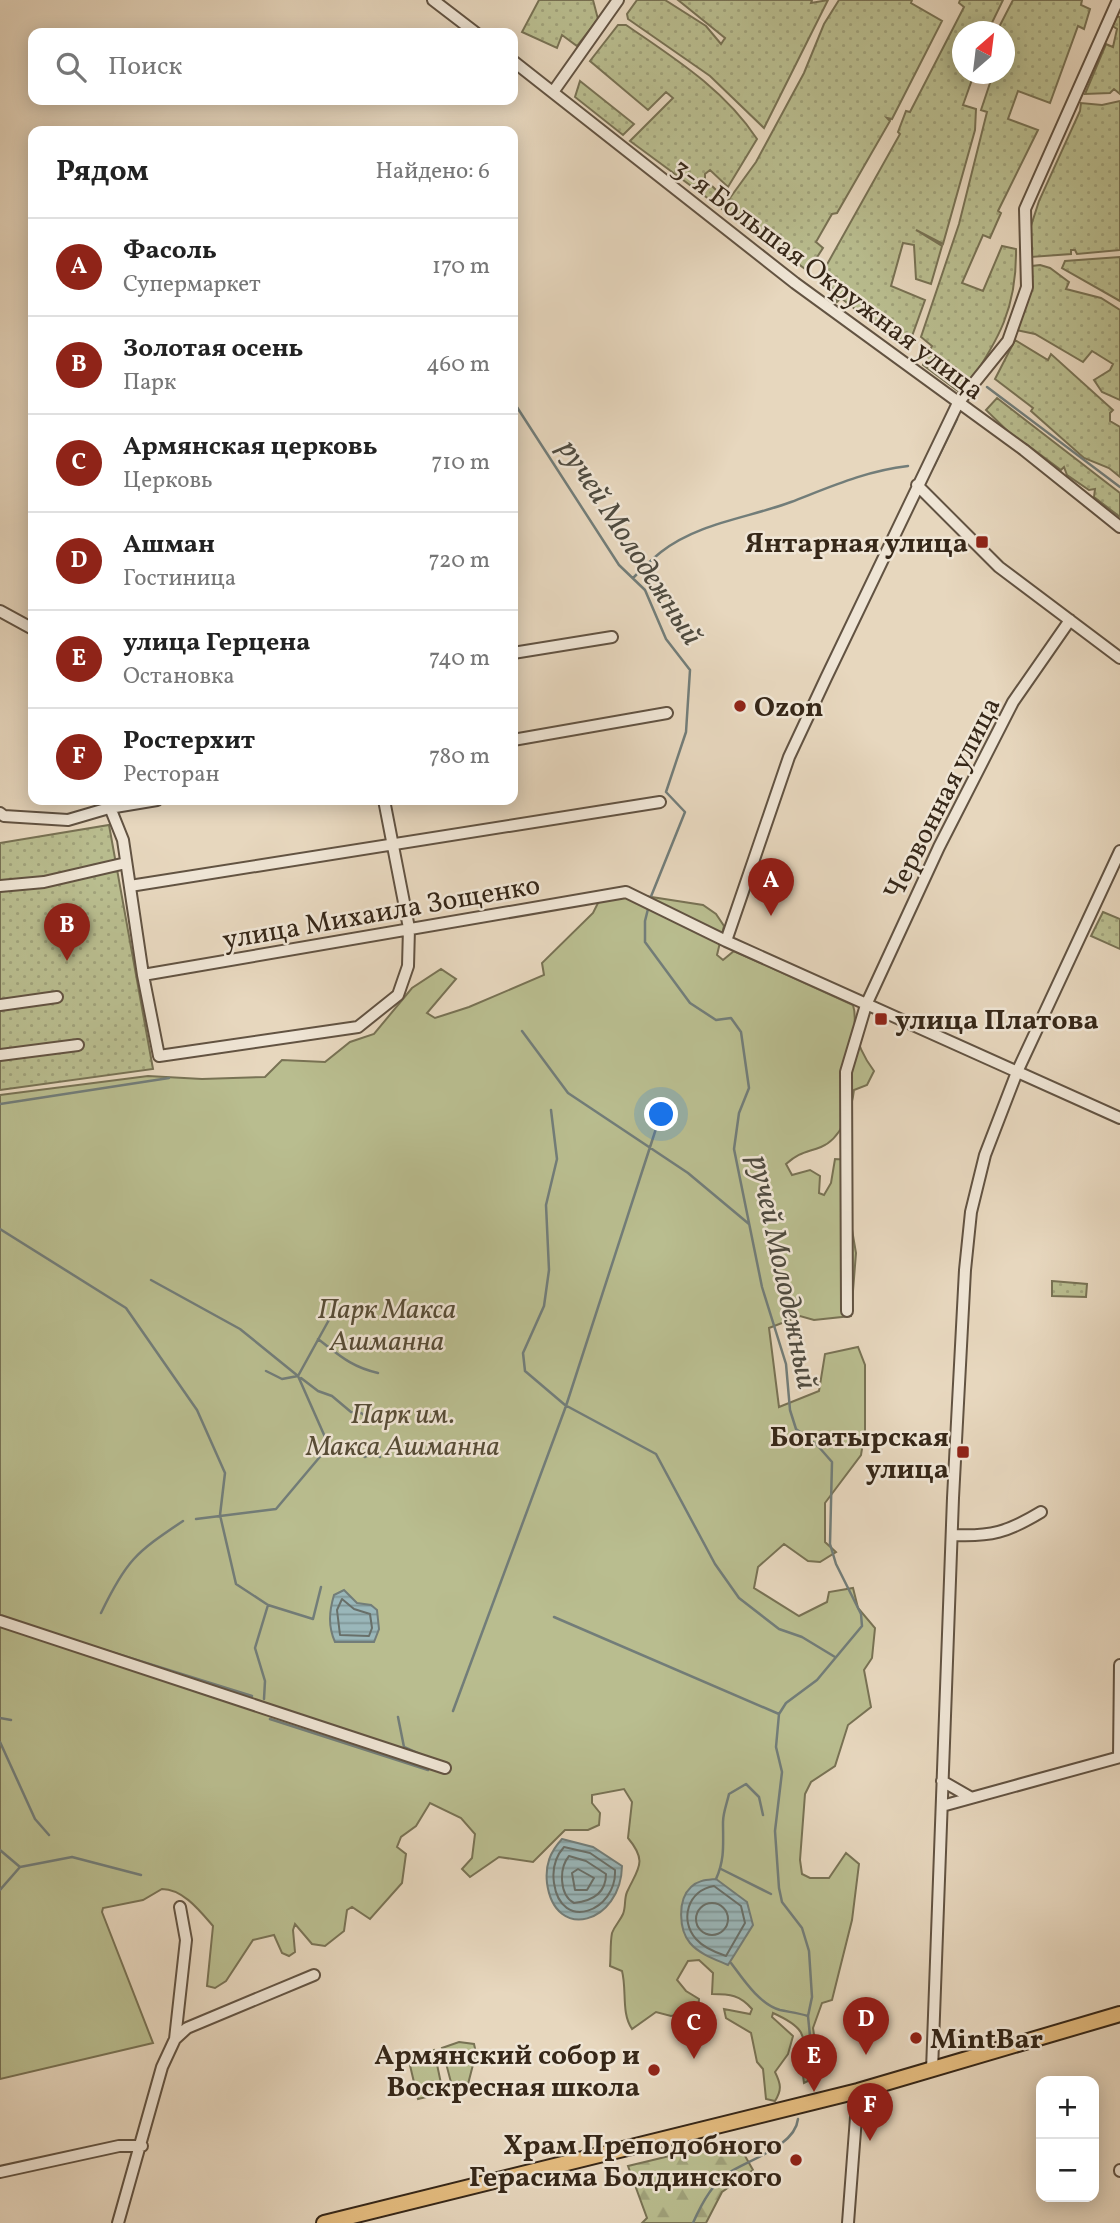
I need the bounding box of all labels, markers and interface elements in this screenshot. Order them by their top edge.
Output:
north arrow [952,21,1015,84]
search box [28,28,518,105]
icon: search [52,48,90,86]
text: Поиск [108,49,182,85]
street label: 3-я Большая Окружная улица [663,150,992,410]
text: Рядом [56,151,149,193]
text: Найдено: 6 [375,156,490,188]
text: Фасоль [123,233,217,269]
text: A [71,251,87,283]
text: 170 m [432,251,490,283]
text: Супермаркет [123,269,261,301]
text: Золотая осень [123,331,304,367]
text: B [71,349,87,381]
text: 460 m [426,349,490,381]
text: Парк [123,367,176,399]
text: Армянская церковь [123,429,378,465]
water label: ручей Молодежный [547,432,712,654]
text: C [72,447,86,479]
text: 710 m [431,447,490,479]
text: Церковь [123,465,213,497]
place label: Янтарная улица [745,525,968,564]
text: Ашман [123,527,215,563]
marker: Янтарная улица [974,534,990,550]
text: D [71,545,87,577]
text: 720 m [428,545,490,577]
text: Гостиница [123,563,236,595]
text: улица Герцена [123,625,310,661]
text: E [72,643,86,675]
text: 740 m [429,643,490,675]
text: Остановка [123,661,235,693]
place label: Ozon [754,689,824,728]
street label: Червонная улица [875,691,1011,907]
marker: Ozon [732,698,748,714]
text: Ростерхит [123,723,255,759]
text: F [72,741,86,773]
text: 780 m [429,741,490,773]
text: Ресторан [123,759,220,791]
pin: A [748,858,794,916]
street label: улица Михаила Зощенко [219,866,543,961]
pin: B [44,903,90,961]
place label: улица Платова [895,1002,1099,1041]
marker: улица Платова [873,1011,889,1027]
your location [644,1097,678,1131]
water label: ручей Молодежный [737,1151,827,1393]
park label: Парк Макса Ашманна [318,1291,456,1362]
park label: Парк им. Макса Ашманна [305,1396,500,1467]
place label: Богатырская улица [770,1419,949,1490]
marker: Богатырская улица [955,1444,971,1460]
pin: D [843,1997,889,2055]
pin: C [671,2001,717,2059]
place label: MintBar [930,2021,1043,2060]
marker: MintBar [908,2030,924,2046]
pin: E [791,2034,837,2092]
place label: Армянский собор и Воскресная школа [374,2037,640,2108]
marker: Армянский собор и Воскресная школа [646,2062,662,2078]
map controls [1036,2076,1099,2202]
button: + [1036,2076,1099,2139]
pin: F [847,2083,893,2141]
place label: Храм Преподобного Герасима Болдинского [469,2127,782,2198]
button: − [1036,2139,1099,2202]
marker: Храм Преподобного Герасима Болдинского [788,2152,804,2168]

